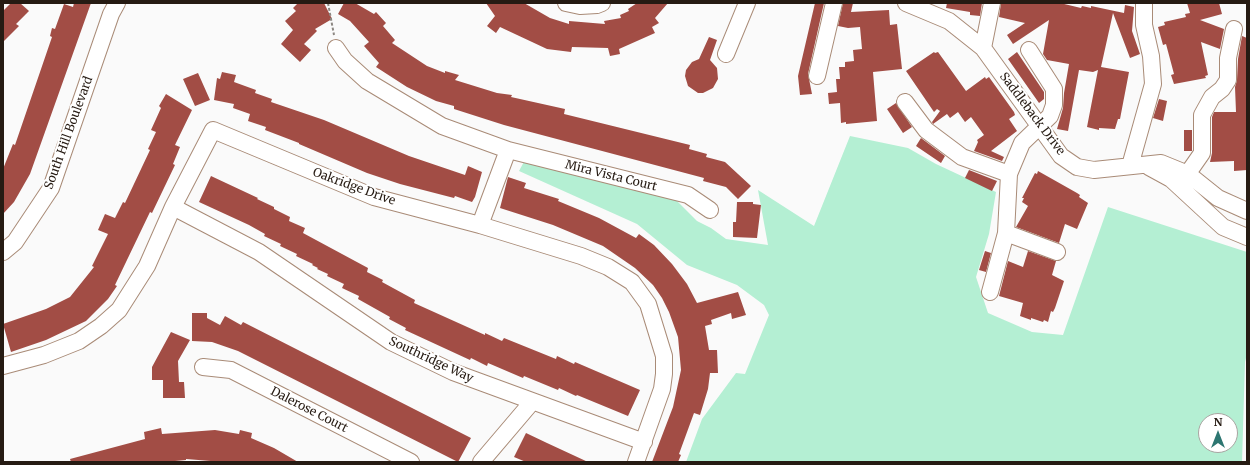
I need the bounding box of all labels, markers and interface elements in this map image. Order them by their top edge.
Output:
street label: Saddleback Drive [996,70,1068,158]
street label: South Hill Boulevard [42,75,96,191]
street label: Mira Vista Court [564,158,658,194]
street label: Oakridge Drive [311,165,397,209]
street label: Southridge Way [386,334,476,386]
street label: Dalerose Court [268,384,350,436]
north arrow [1198,413,1238,453]
text: N [1214,415,1222,429]

